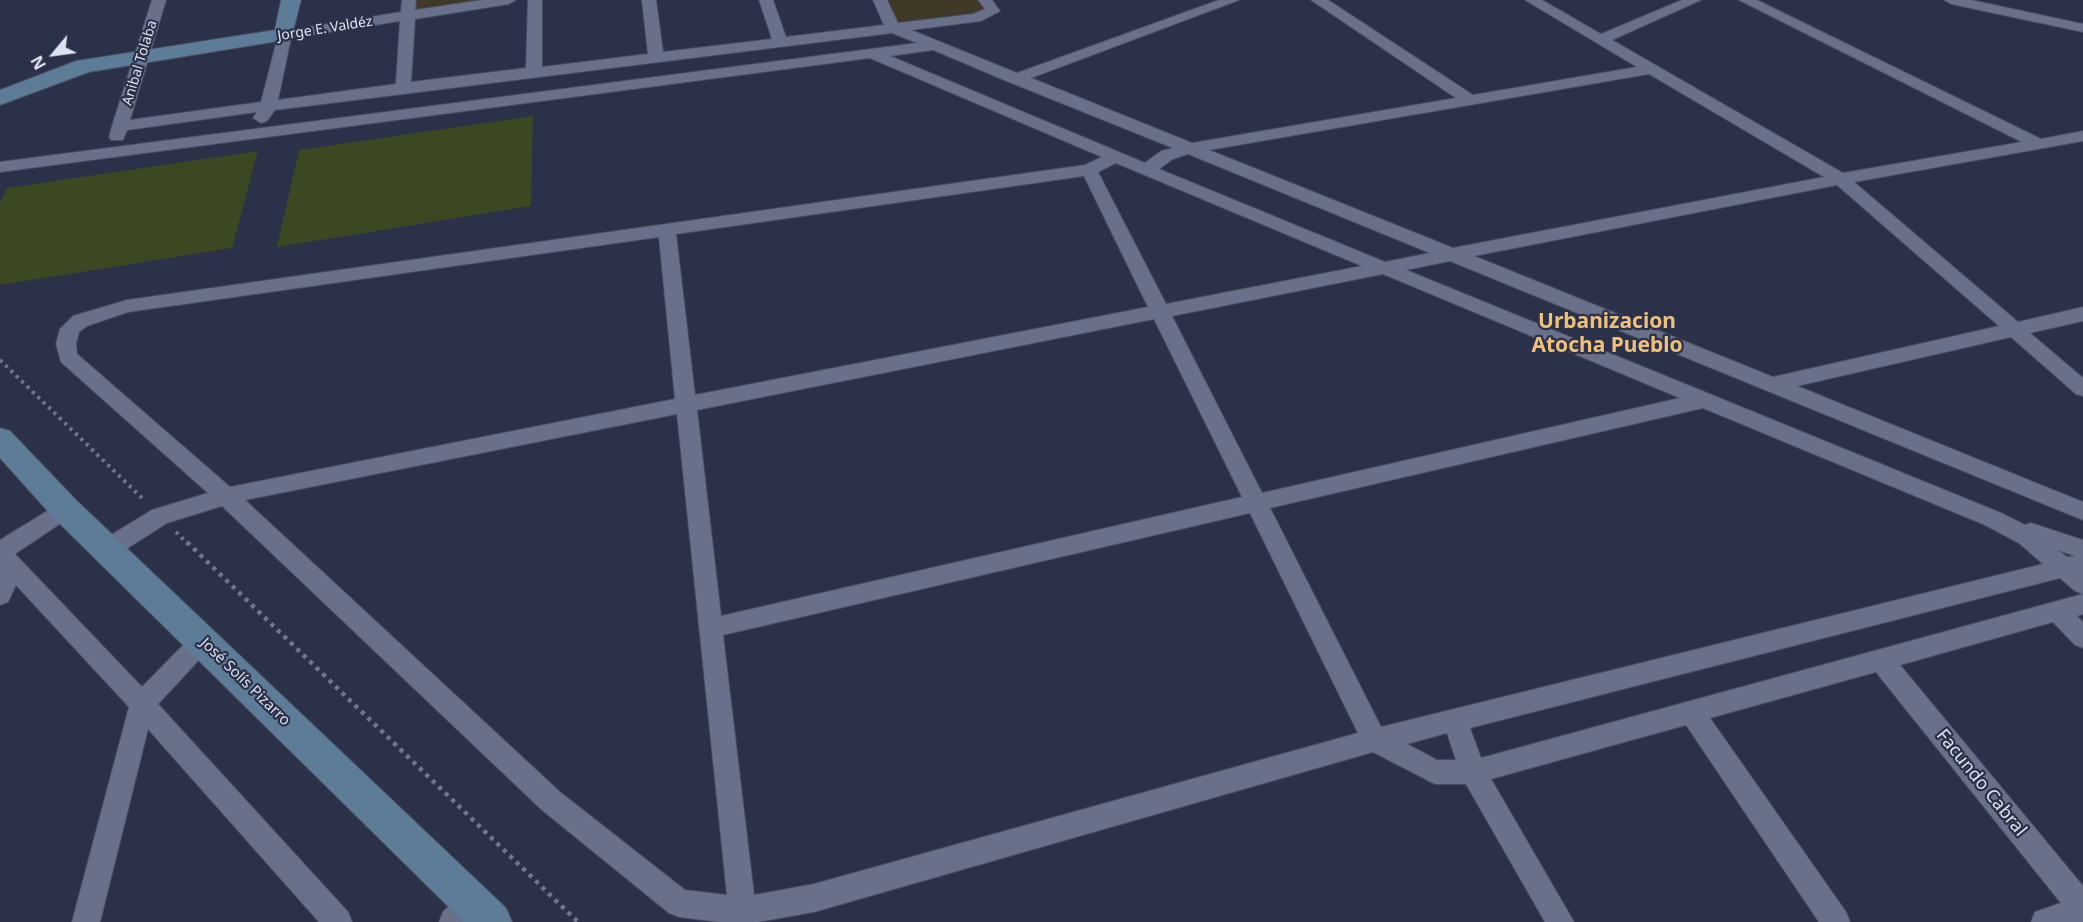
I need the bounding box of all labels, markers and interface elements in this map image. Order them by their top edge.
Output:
street label: Jorge E. Valdéz [276,13,374,45]
street label: Anibal Tolaba [119,18,161,108]
north arrow [24,24,84,84]
text: N [25,52,51,74]
district label: Urbanizacion Atocha Pueblo [1531,309,1683,359]
street label: José Solís Pizarro [196,634,294,730]
street label: Facundo Cabral [1931,725,2031,841]

